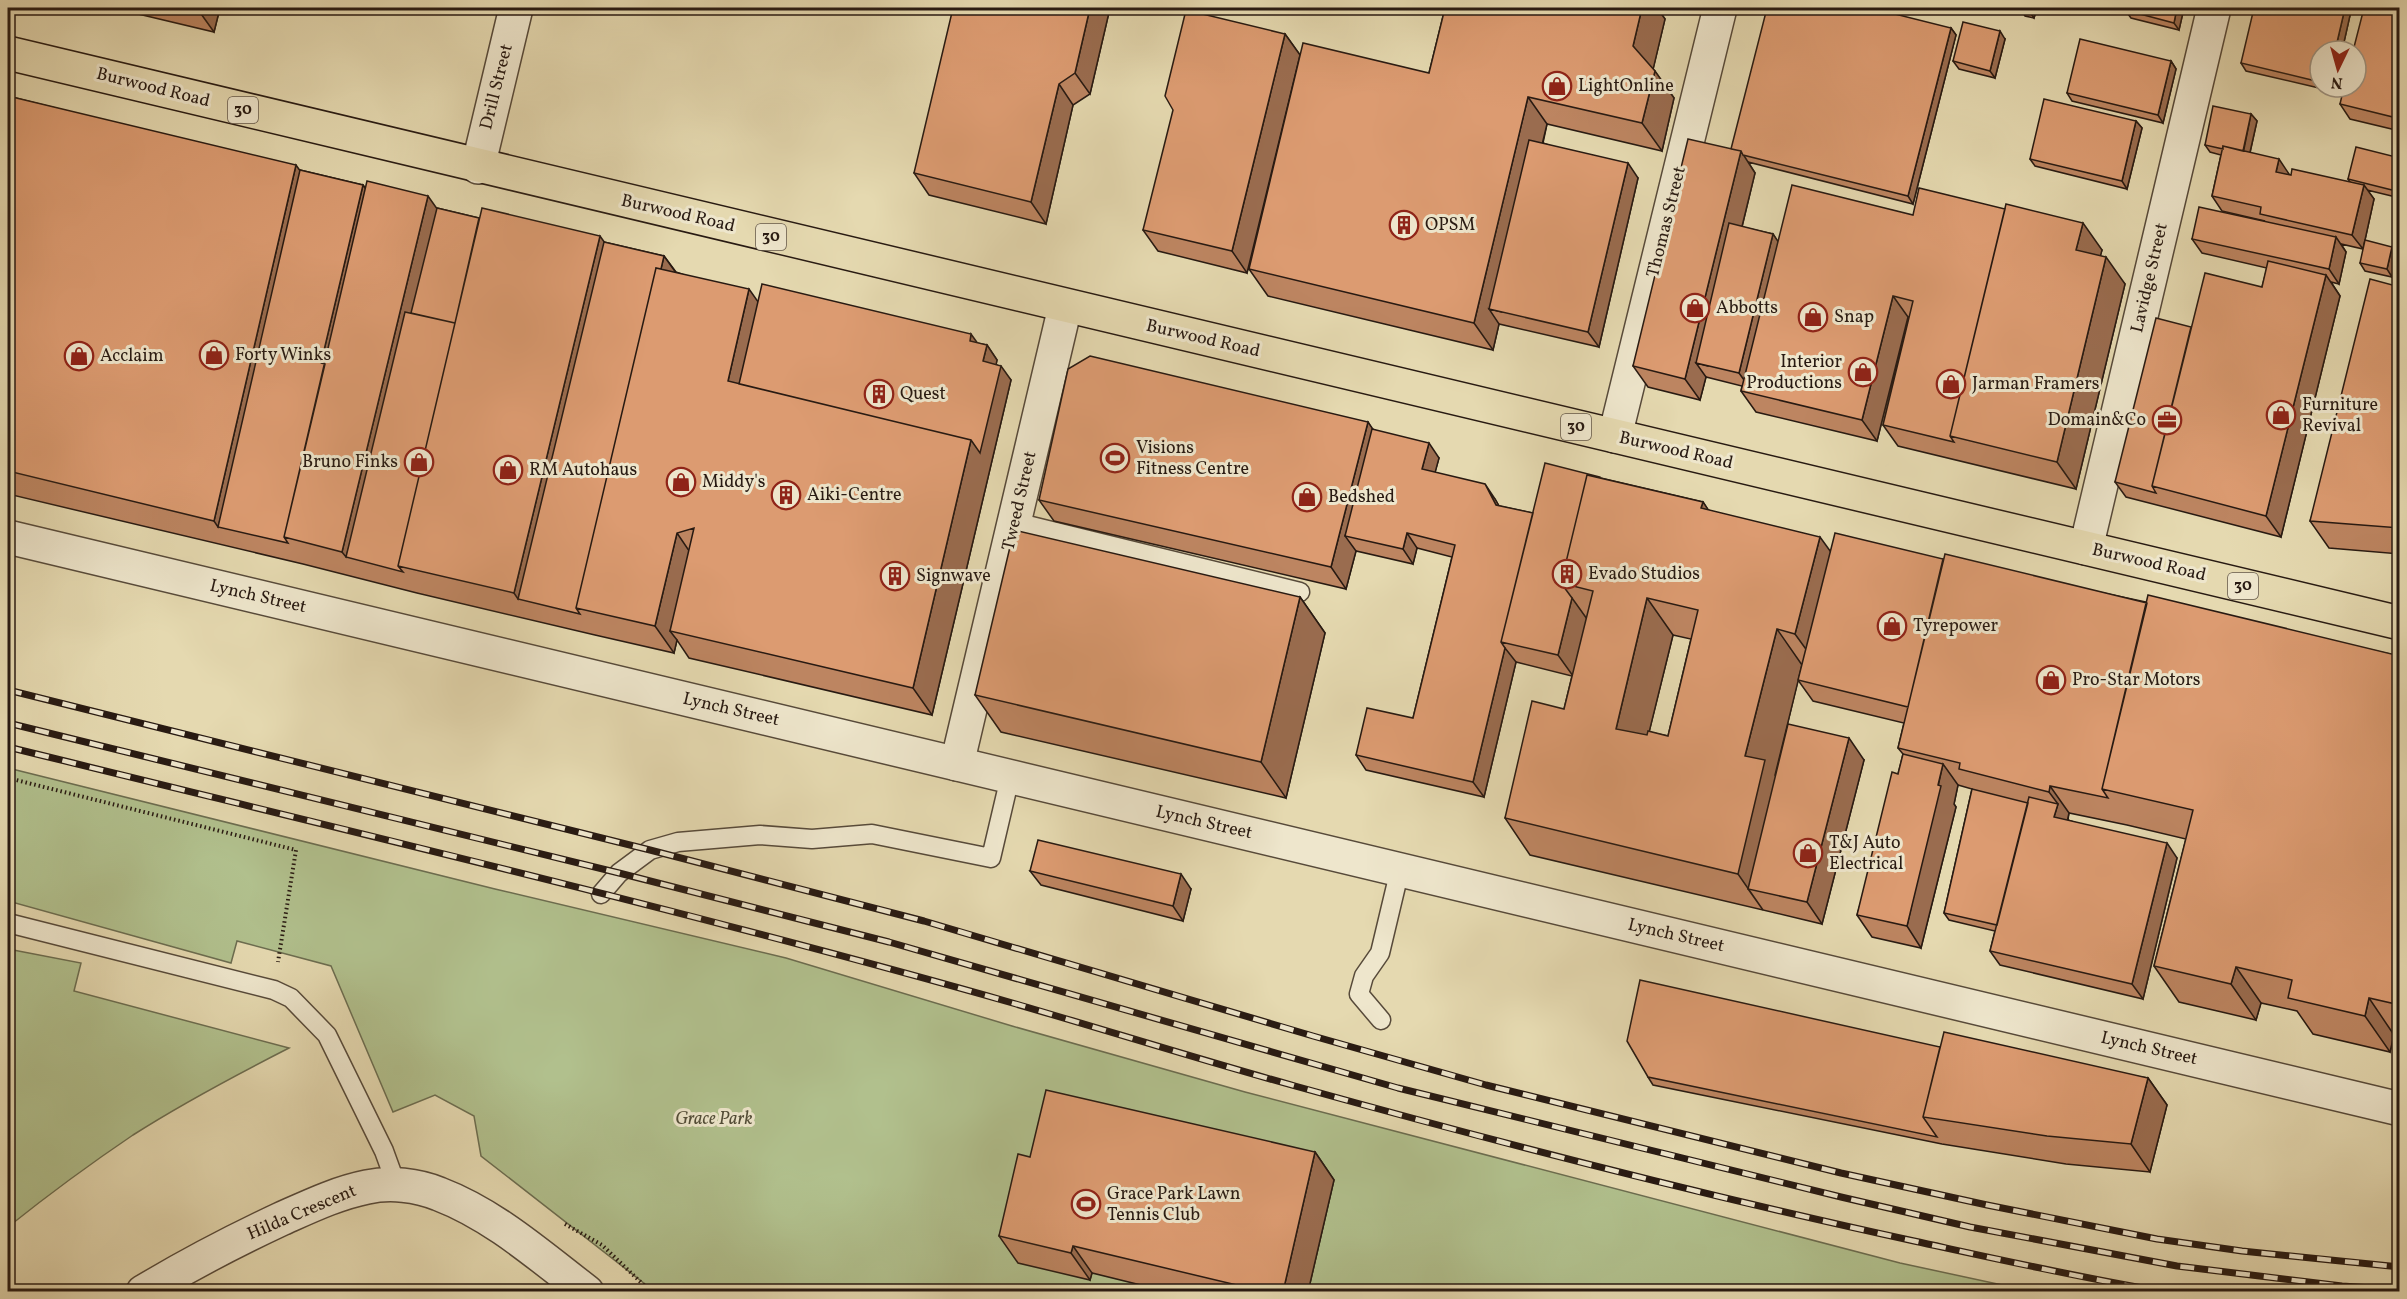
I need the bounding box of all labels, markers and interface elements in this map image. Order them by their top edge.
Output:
north arrow [2308,39,2368,99]
street label: Drill Street [474,41,520,133]
street label: Burwood Road [94,62,212,114]
shop icon: LightOnline [1541,70,1573,102]
text: N [2330,70,2344,93]
place label: LightOnline [1578,74,1674,99]
road number: 30 [228,97,258,123]
street label: Thomas Street [1641,164,1693,280]
street label: Burwood Road [619,189,737,239]
building icon: OPSM [1388,209,1420,241]
place label: OPSM [1425,213,1476,238]
street label: Lavidge Street [2125,221,2175,335]
road number: 30 [756,224,786,250]
shop icon: Abbotts [1679,292,1711,324]
place label: Abbotts [1716,296,1778,321]
shop icon: Snap [1797,301,1829,333]
place label: Snap [1834,305,1874,330]
street label: Burwood Road [1144,314,1262,364]
shop icon: Forty Winks [198,339,230,371]
shop icon: Acclaim [63,340,95,372]
place label: Forty Winks [235,343,331,368]
place label: Acclaim [100,344,164,369]
place label: Interior Productions [1746,350,1842,396]
shop icon: Interior Productions [1847,356,1879,388]
shop icon: Jarman Framers [1935,368,1967,400]
place label: Jarman Framers [1972,372,2099,397]
building icon: Quest [863,378,895,410]
place label: Quest [900,382,946,407]
place label: Furniture Revival [2302,393,2378,439]
shop icon: Furniture Revival [2265,399,2297,431]
office icon: Domain&Co [2151,404,2183,436]
place label: Domain&Co [2048,408,2146,433]
road number: 30 [1561,414,1591,440]
street label: Burwood Road [1617,426,1735,476]
place label: Visions Fitness Centre [1136,436,1249,482]
sports icon: Visions Fitness Centre [1099,442,1131,474]
shop icon: Bruno Finks [403,446,435,478]
street label: Tweed Street [996,449,1044,553]
place label: Bruno Finks [302,450,398,475]
shop icon: RM Autohaus [492,454,524,486]
place label: RM Autohaus [529,458,637,483]
shop icon: Middy's [665,466,697,498]
place label: Middy's [702,470,766,495]
building icon: Aiki-Centre [770,479,802,511]
shop icon: Bedshed [1291,481,1323,513]
place label: Aiki-Centre [807,483,902,508]
place label: Bedshed [1328,485,1395,510]
street label: Burwood Road [2090,538,2208,588]
building icon: Evado Studios [1551,558,1583,590]
building icon: Signwave [879,560,911,592]
place label: Evado Studios [1588,562,1700,587]
place label: Signwave [916,564,991,589]
road number: 30 [2228,573,2258,599]
street label: Lynch Street [207,574,309,620]
shop icon: Tyrepower [1876,610,1908,642]
place label: Tyrepower [1913,614,1998,639]
shop icon: Pro-Star Motors [2035,664,2067,696]
place label: Pro-Star Motors [2072,668,2200,693]
street label: Lynch Street [680,687,782,733]
street label: Lynch Street [1153,800,1255,846]
place label: T&J Auto Electrical [1829,831,1903,877]
shop icon: T&J Auto Electrical [1792,837,1824,869]
street label: Lynch Street [1625,913,1727,959]
street label: Lynch Street [2098,1026,2200,1072]
park label: Grace Park [675,1107,753,1132]
street label: Hilda Crescent [244,1179,360,1247]
place label: Grace Park Lawn Tennis Club [1107,1182,1241,1228]
sports icon: Grace Park Lawn Tennis Club [1070,1188,1102,1220]

